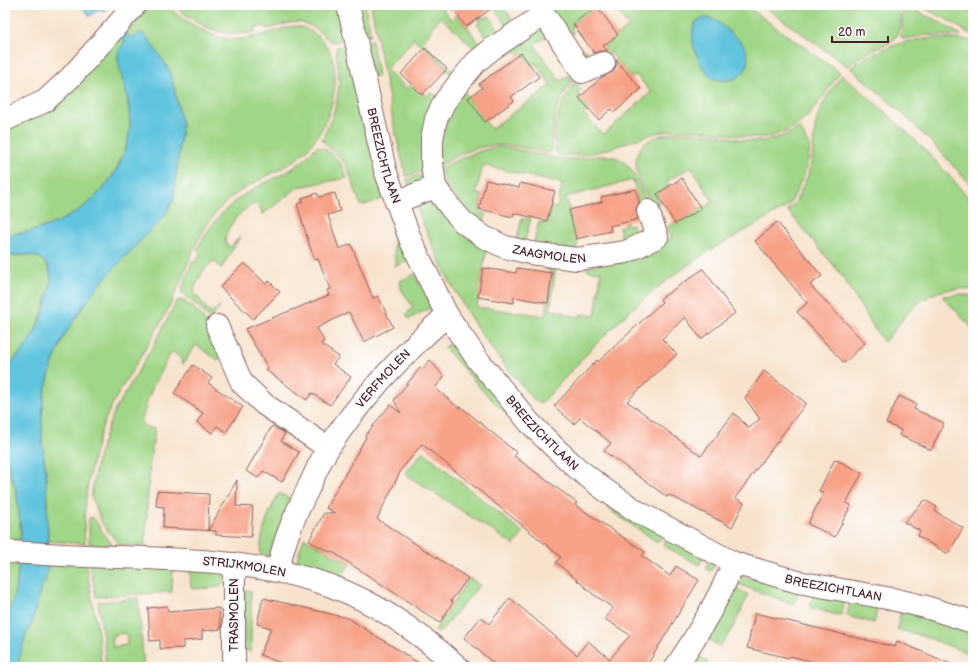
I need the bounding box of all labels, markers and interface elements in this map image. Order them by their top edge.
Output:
scale bar [832,18,888,44]
text: 20 m [838,25,865,40]
street label: BREEZICHTLAAN [364,106,404,206]
street label: ZAAGMOLEN [510,241,587,266]
street label: VERFMOLEN [353,346,414,411]
street label: BREEZICHTLAAN [503,392,582,474]
street label: STRIJKMOLEN [202,554,288,580]
street label: BREEZICHTLAAN [783,571,883,605]
street label: TRASMOLEN [227,578,242,652]

